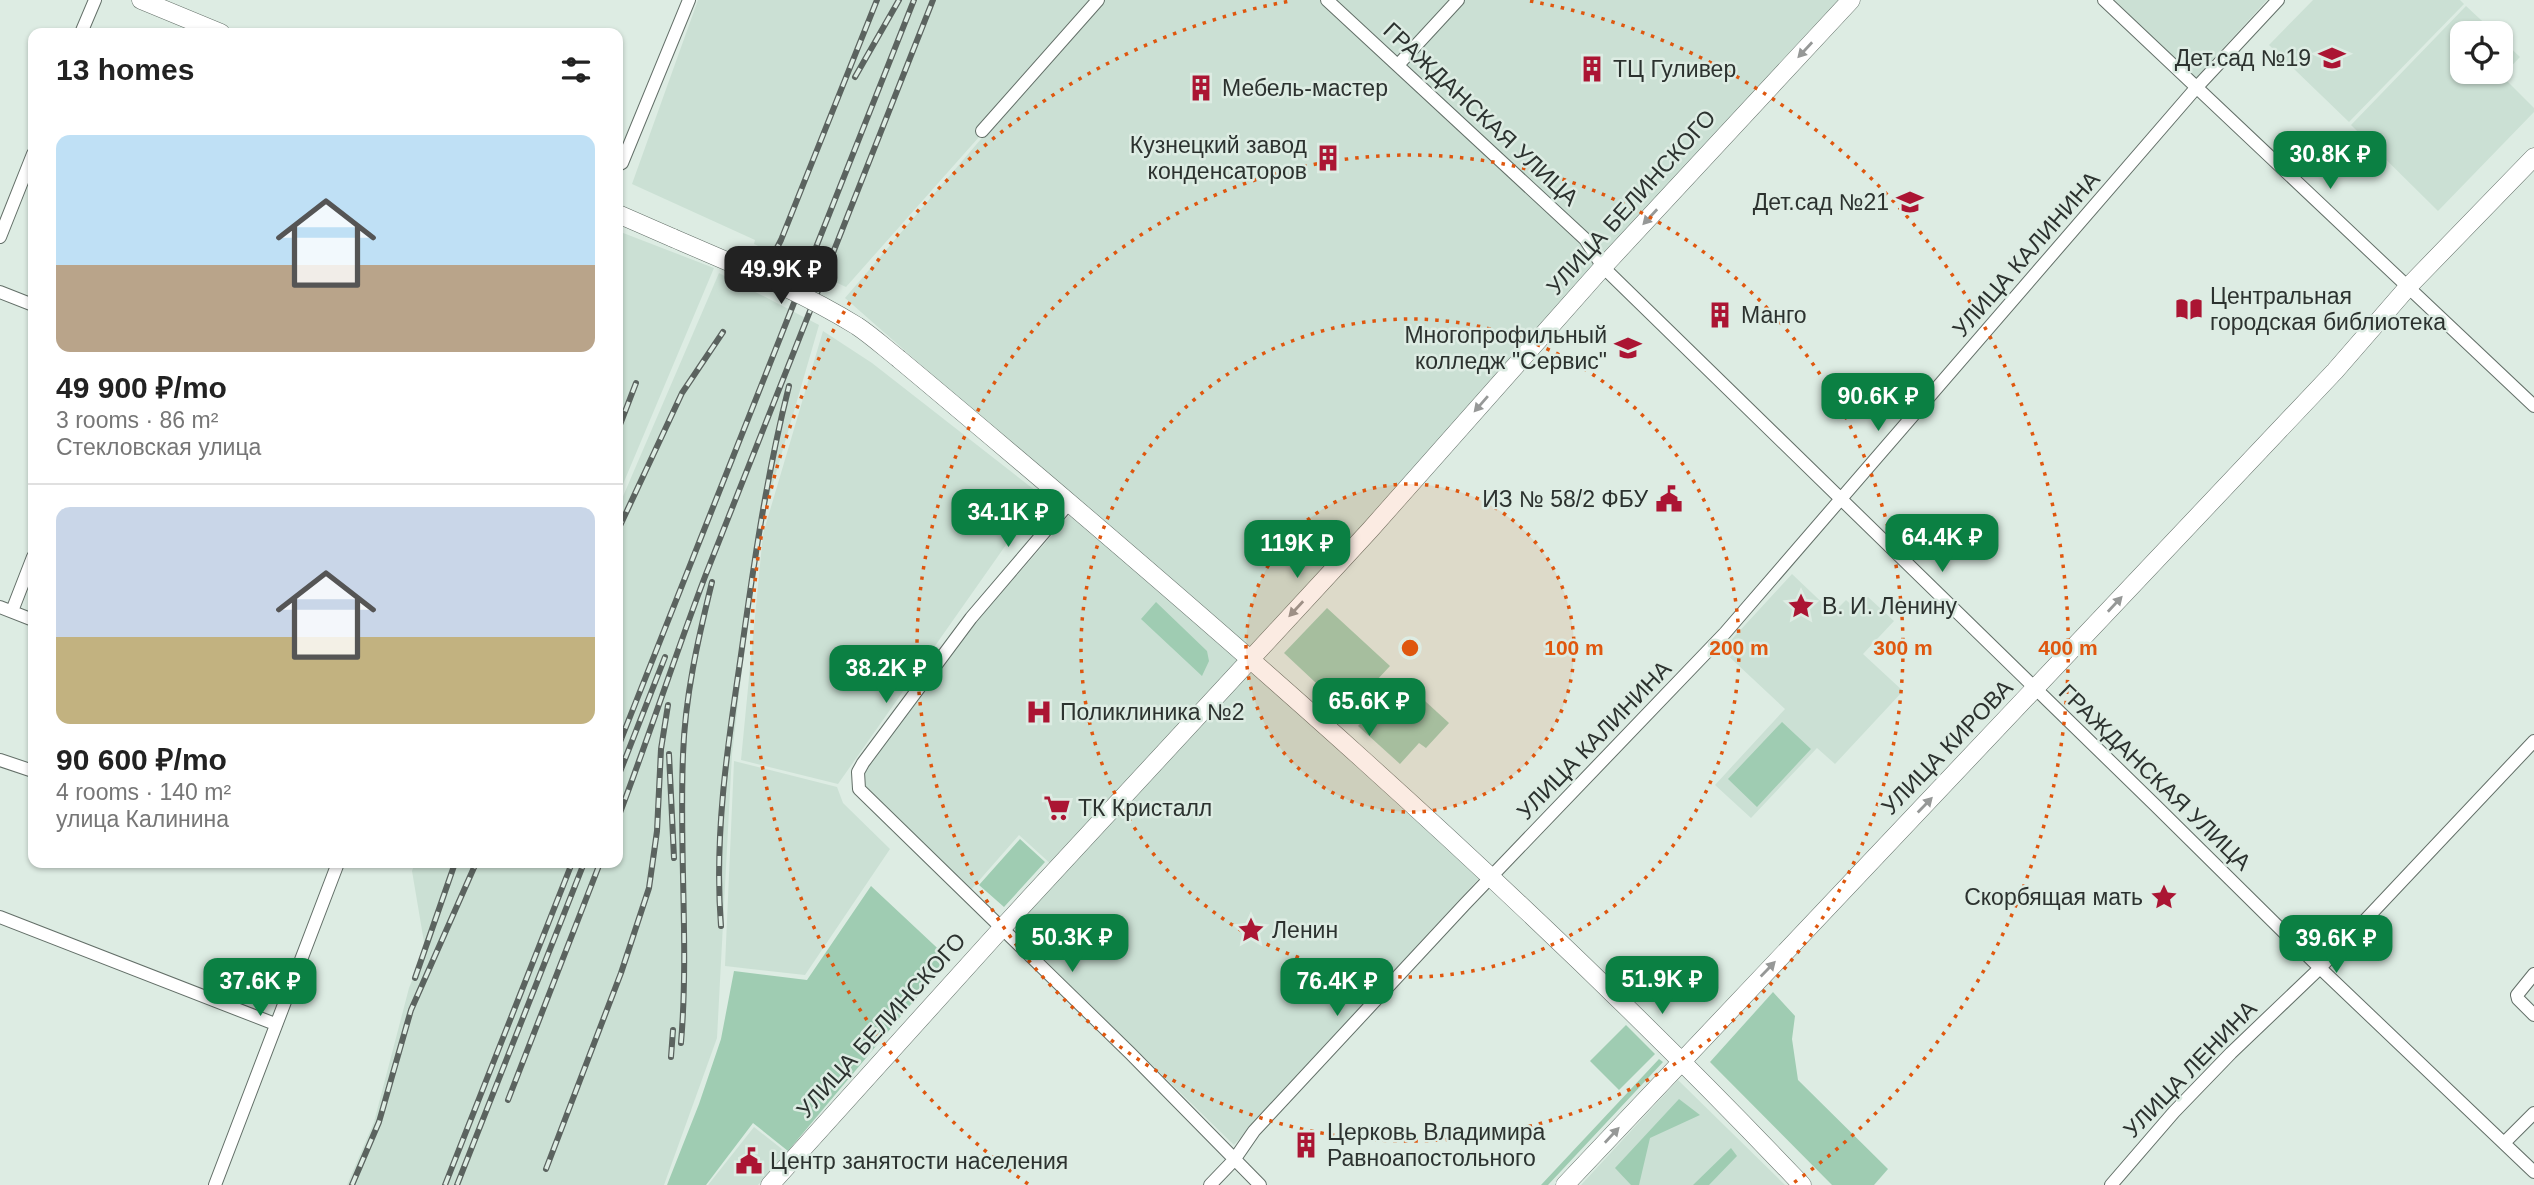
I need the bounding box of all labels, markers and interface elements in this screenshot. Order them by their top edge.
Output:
street label: ГРАЖДАНСКАЯ УЛИЦА [1378,17,1584,211]
map controls [2450,21,2513,84]
button: locate [2450,21,2513,84]
one-way arrow [1797,41,1813,58]
school or university icon: Дет.сад №19 [2317,43,2347,73]
place label: Дет.сад №19 [2175,45,2311,71]
icon: filters [557,51,595,89]
text: 13 homes [56,53,194,86]
building icon: ТЦ Гуливер [1577,54,1607,84]
place label: ТЦ Гуливер [1613,56,1736,82]
building icon: Мебель-мастер [1186,73,1216,103]
place label: Мебель-мастер [1222,75,1388,101]
street label: УЛИЦА БЕЛИНСКОГО [1541,104,1721,300]
place label: Кузнецкий завод конденсаторов [1130,132,1308,184]
pin: 30.8K ₽ [2265,132,2395,191]
text: 30.8K ₽ [2289,141,2371,167]
building icon: Кузнецкий завод конденсаторов [1313,143,1343,173]
street label: УЛИЦА КАЛИНИНА [1947,166,2105,342]
icon: home [263,180,389,306]
school or university icon: Дет.сад №21 [1895,187,1925,217]
place label: Дет.сад №21 [1753,189,1889,215]
one-way arrow [1642,208,1658,226]
pin: 49.9K ₽ [716,246,846,306]
text: 49.9K ₽ [740,256,822,282]
place label: Центральная городская библиотека [2210,283,2446,335]
library icon: Центральная городская библиотека [2174,294,2204,324]
building icon: Манго [1705,300,1735,330]
place label: Манго [1741,302,1807,328]
place label: Многопрофильный колледж "Сервис" [1404,322,1607,374]
school or university icon: Многопрофильный колледж "Сервис" [1613,333,1643,363]
text: 49 900 ₽/mo [56,371,227,404]
pin: 90.6K ₽ [1813,374,1943,433]
text: 90.6K ₽ [1837,383,1919,409]
one-way arrow [1474,395,1490,412]
text: 3 rooms · 86 m² [56,407,218,433]
text: Стекловская улица [56,434,261,460]
public building icon: ИЗ № 58/2 ФБУ [1654,484,1684,514]
place label: ИЗ № 58/2 ФБУ [1482,486,1648,512]
pin: 34.1K ₽ [943,490,1073,549]
text: 34.1K ₽ [967,499,1049,525]
pin: 64.4K ₽ [1877,514,2007,574]
pin: 119K ₽ [1240,520,1354,580]
text: 64.4K ₽ [1901,524,1983,550]
text: 119K ₽ [1260,530,1334,556]
icon: home [263,552,389,678]
place icon: В. И. Ленину [1786,591,1816,621]
place label: В. И. Ленину [1822,593,1958,619]
one-way arrow [2106,596,2122,613]
one-way arrow [1288,600,1304,618]
centre of rings [1398,636,1422,660]
text: 100 m [1544,636,1604,659]
text: 200 m [1709,636,1769,659]
text: 300 m [1873,636,1933,659]
text: 400 m [2038,636,2098,659]
pin: 38.2K ₽ [821,646,951,705]
text: 38.2K ₽ [845,655,927,681]
street label: УЛИЦА КАЛИНИНА [1512,655,1677,825]
street label: УЛИЦА КИРОВА [1876,674,2018,820]
pin: 65.6K ₽ [1304,678,1434,738]
street label: ГРАЖДАНСКАЯ УЛИЦА [2054,679,2257,876]
text: 65.6K ₽ [1328,688,1410,714]
hospital icon: Поликлиника №2 [1024,697,1054,727]
place label: Поликлиника №2 [1060,699,1244,725]
text: 90 600 ₽/mo [56,743,227,776]
text: 4 rooms · 140 m² [56,779,231,805]
supermarket icon: ТК Кристалл [1042,793,1072,823]
place label: ТК Кристалл [1078,795,1212,821]
one-way arrow [1917,797,1933,814]
text: улица Калинина [56,806,229,832]
place icon: Скорбящая мать [2149,882,2179,912]
place label: Скорбящая мать [1964,884,2143,910]
pin: 50.3K ₽ [1007,914,1137,974]
place icon: Ленин [1236,915,1266,945]
pin: 39.6K ₽ [2271,916,2401,975]
place label: Ленин [1272,917,1338,943]
text: 50.3K ₽ [1031,924,1113,950]
text: 39.6K ₽ [2295,925,2377,951]
street label: УЛИЦА БЕЛИНСКОГО [791,927,971,1123]
pin: 51.9K ₽ [1597,956,1727,1016]
pin: 37.6K ₽ [195,958,325,1018]
pin: 76.4K ₽ [1272,958,1402,1018]
one-way arrow [1760,961,1776,978]
text: 51.9K ₽ [1621,966,1703,992]
text: 37.6K ₽ [219,968,301,994]
text: 76.4K ₽ [1296,968,1378,994]
street label: УЛИЦА ЛЕНИНА [2118,995,2262,1143]
place label: Церковь Владимира Равноапостольного [1327,1119,1546,1171]
one-way arrow [1604,1126,1620,1144]
building icon: Церковь Владимира Равноапостольного [1291,1130,1321,1160]
public building icon: Центр занятости населения [734,1146,764,1176]
place label: Центр занятости населения [770,1148,1068,1174]

